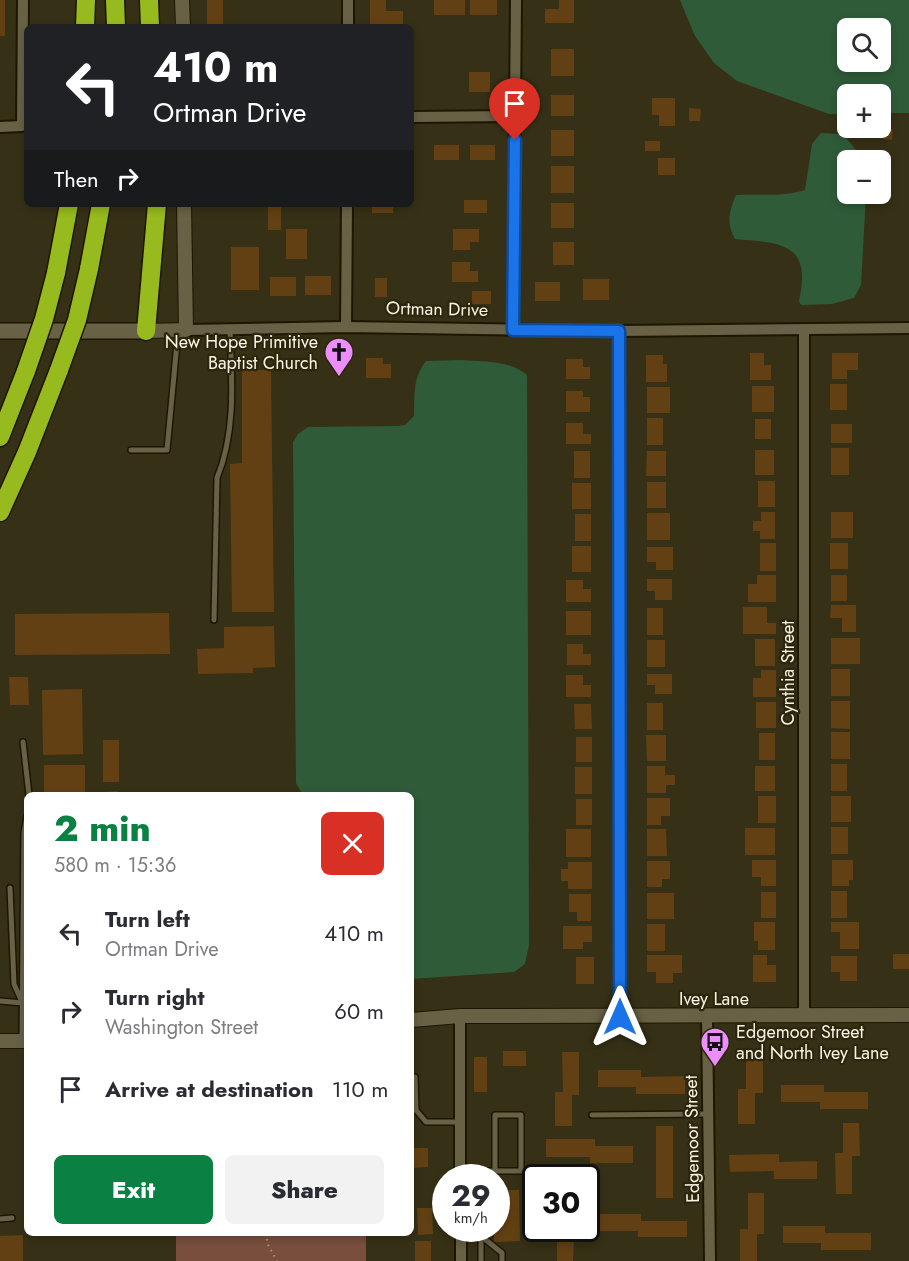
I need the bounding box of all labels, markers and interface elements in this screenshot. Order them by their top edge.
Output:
map controls [837,18,891,204]
button: search [837,18,891,72]
text: 410 m [153,37,279,98]
icon: left [54,48,132,126]
pin [489,78,540,140]
button: + [837,84,891,138]
icon: arrive [498,87,531,120]
text: Ortman Drive [153,93,306,132]
button: − [837,150,891,204]
icon: right [111,162,144,195]
text: Then [54,163,99,195]
street label: Ortman Drive [386,295,488,323]
place label: New Hope Primitive Baptist Church [165,329,318,376]
church icon: New Hope Primitive Baptist Church [323,336,355,378]
street label: Cynthia Street [775,620,801,726]
text: 2 min [54,802,151,854]
button: close [321,812,384,875]
text: 580 m · 15:36 [54,851,177,880]
text: Turn left [105,903,190,935]
icon: left [54,917,87,950]
text: 410 m [324,917,384,949]
text: Ortman Drive [105,935,219,964]
text: Turn right [105,981,205,1013]
position arrow [588,985,652,1049]
street label: Ivey Lane [679,986,749,1012]
icon: right [54,995,87,1028]
text: 60 m [334,995,384,1027]
text: Washington Street [105,1013,258,1042]
place label: Edgemoor Street and North Ivey Lane [736,1019,889,1066]
bus stop icon: Edgemoor Street and North Ivey Lane [699,1026,731,1068]
icon: arrive [54,1073,87,1106]
text: Arrive at destination [105,1073,314,1105]
text: 110 m [332,1073,389,1105]
street label: Edgemoor Street [678,1074,706,1203]
button: Exit [54,1155,213,1224]
button: Share [225,1155,384,1224]
speed limit sign: 30 [522,1164,600,1242]
text: 29 [451,1174,491,1217]
text: km/h [454,1207,488,1229]

